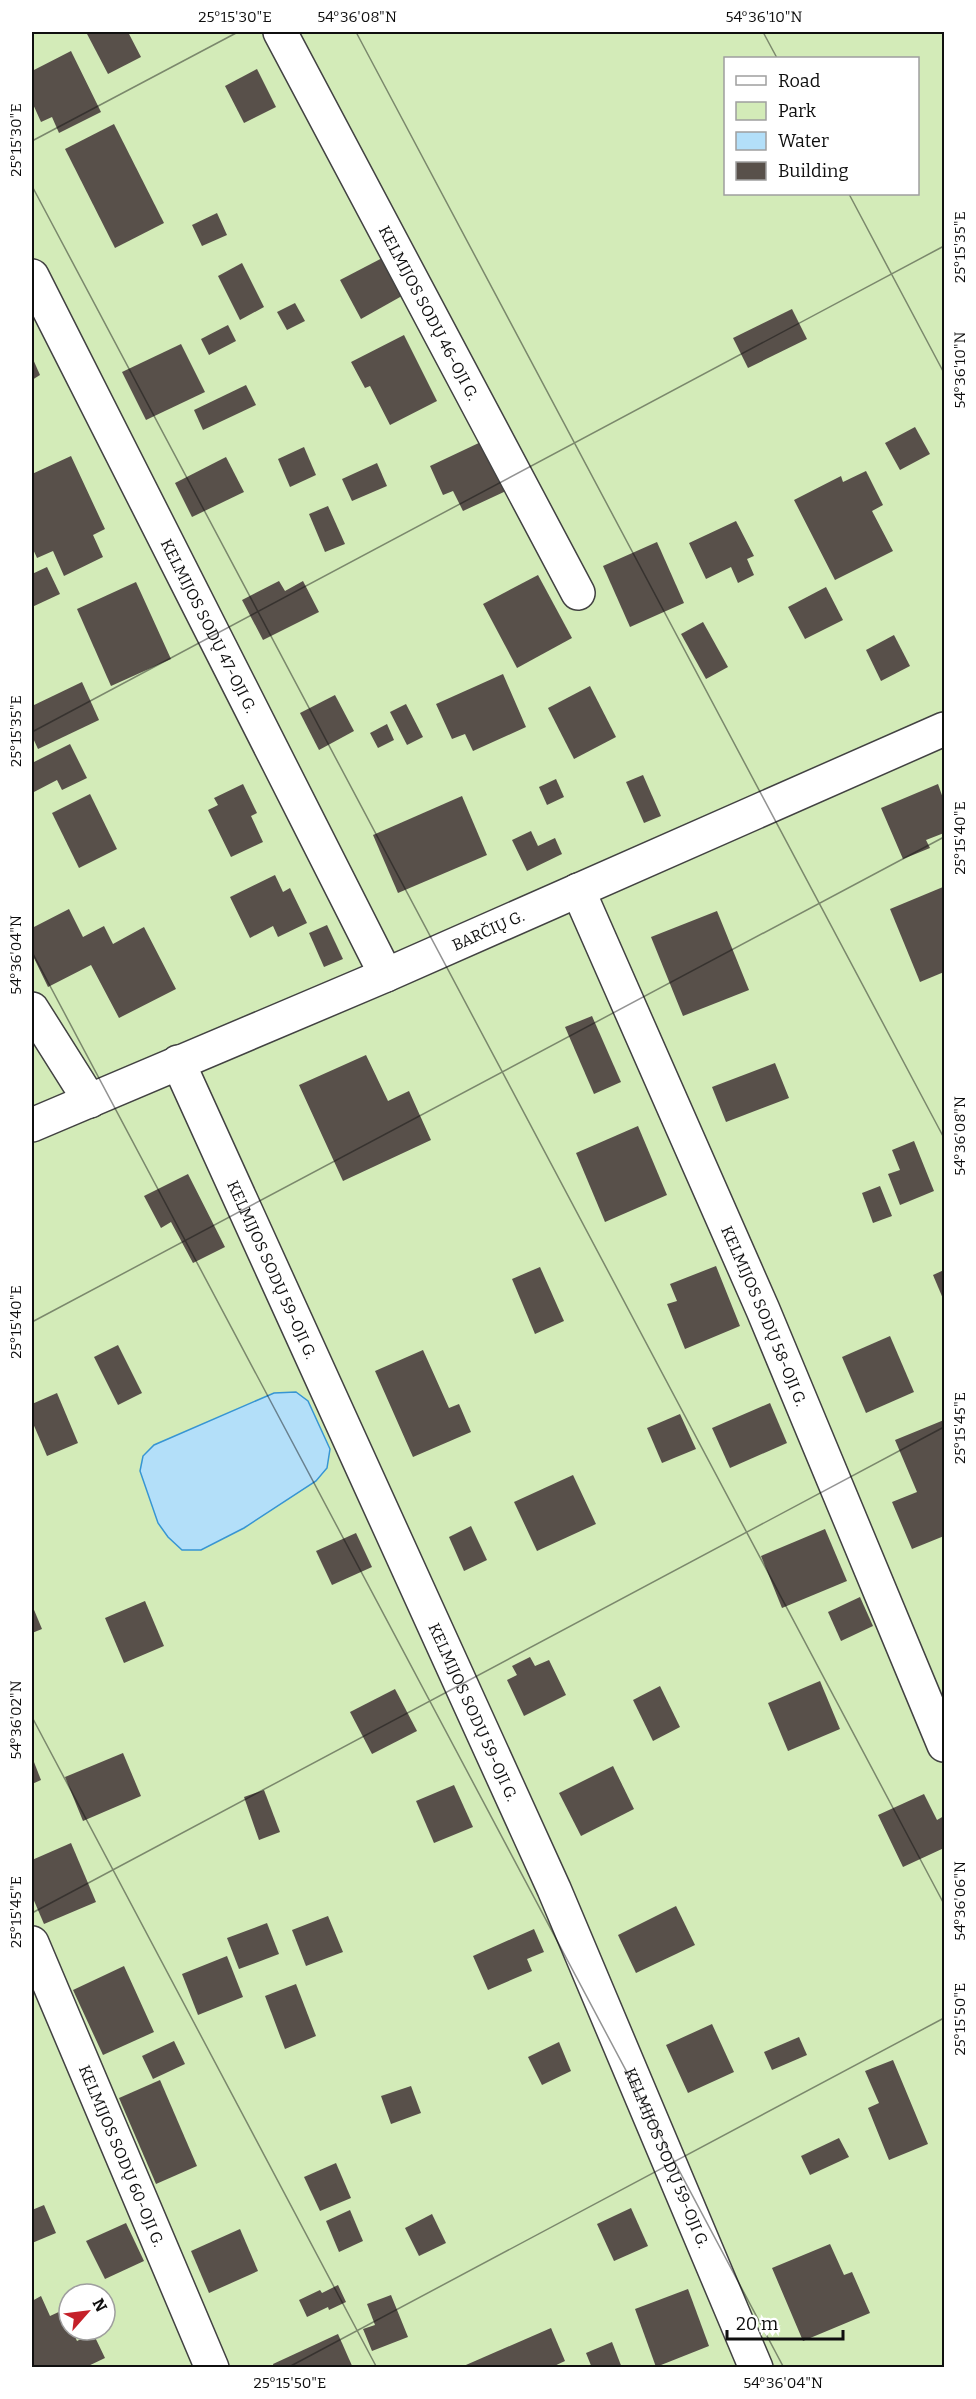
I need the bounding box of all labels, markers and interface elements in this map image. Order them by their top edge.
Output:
text: 25°15'30"E [198,8,272,26]
text: 54°36'08"N [317,8,397,26]
text: 54°36'10"N [726,8,803,26]
legend [724,57,919,195]
text: Road [778,70,821,92]
text: Park [778,100,817,122]
text: 25°15'30"E [7,103,25,177]
text: Water [778,130,829,152]
text: Building [778,160,849,182]
text: 25°15'35"E [951,211,969,283]
street label: KELMIJOS SODŲ 46-OJI G. [375,223,483,404]
text: 54°36'10"N [951,331,969,409]
street label: KELMIJOS SODŲ 47-OJI G. [157,536,261,716]
text: 25°15'35"E [7,695,25,767]
text: 25°15'40"E [951,801,969,875]
street label: BARČIŲ G. [449,906,527,955]
text: 54°36'04"N [7,915,25,995]
text: 54°36'08"N [951,1096,969,1176]
street label: KELMIJOS SODŲ 59-OJI G. [223,1178,321,1362]
street label: KELMIJOS SODŲ 58-OJI G. [717,1223,811,1409]
text: 25°15'40"E [7,1285,25,1359]
text: 25°15'45"E [951,1392,969,1464]
street label: KELMIJOS SODŲ 59-OJI G. [424,1620,522,1804]
text: 54°36'02"N [7,1680,25,1760]
text: 54°36'06"N [951,1861,969,1941]
text: 25°15'45"E [7,1876,25,1948]
text: 25°15'50"E [951,1983,969,2055]
street label: KELMIJOS SODŲ 60-OJI G. [75,2062,169,2250]
street label: KELMIJOS SODŲ 59-OJI G. [620,2065,713,2251]
north arrow [57,2282,117,2342]
text: N [89,2295,111,2315]
scale bar [727,2303,842,2341]
text: 20 m [736,2313,778,2335]
text: 25°15'50"E [254,2374,326,2392]
text: 54°36'04"N [743,2374,823,2392]

